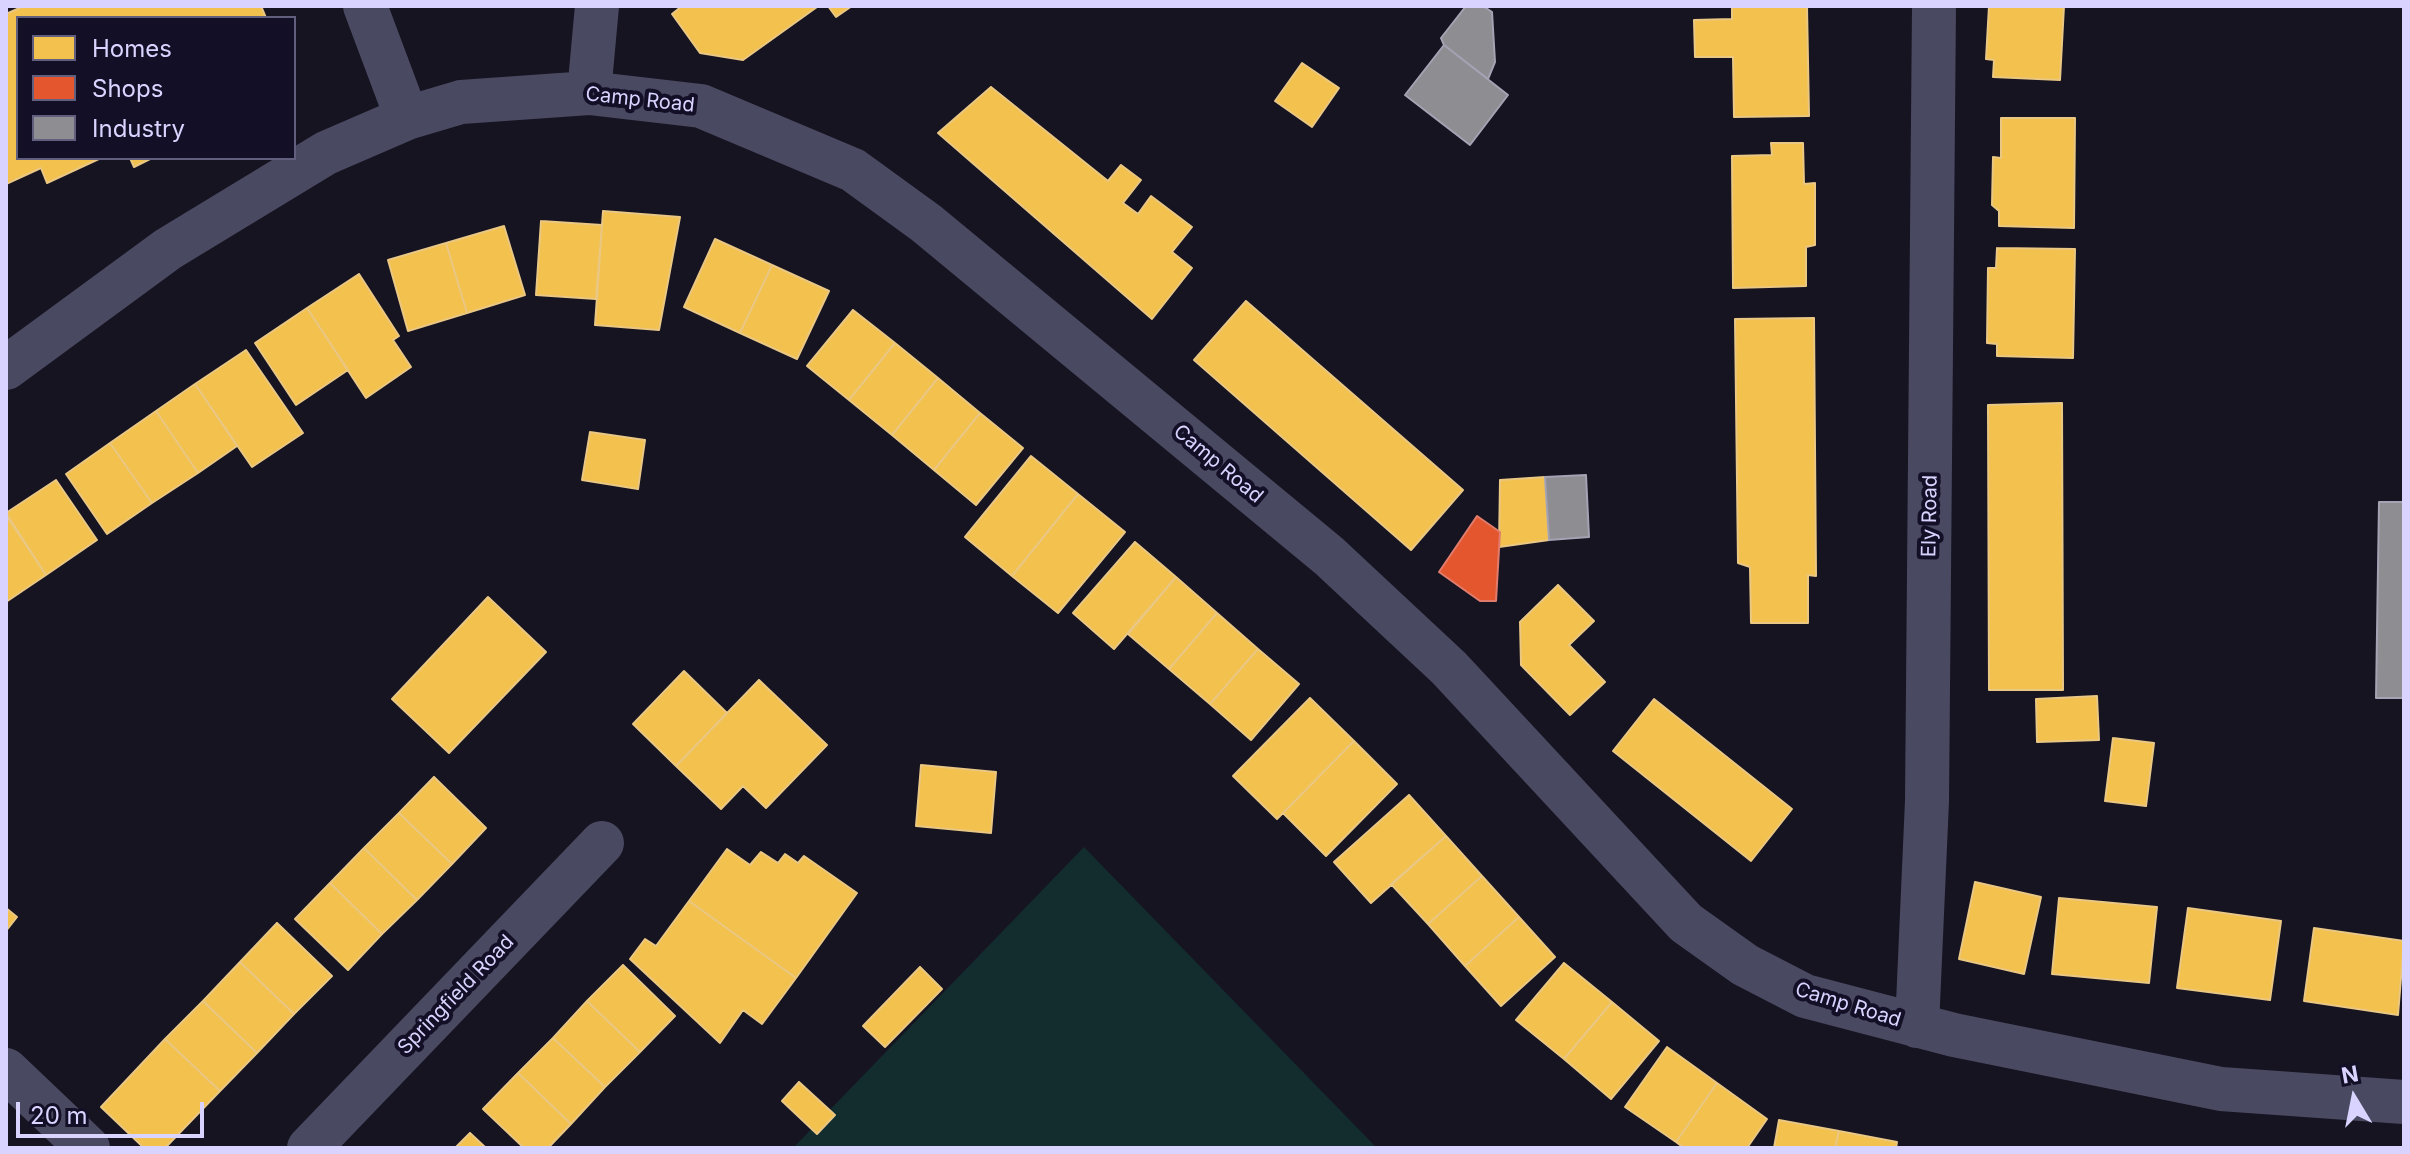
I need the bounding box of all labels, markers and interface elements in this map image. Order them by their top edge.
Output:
legend [16,16,296,160]
text: Homes [92,34,172,63]
text: Shops [92,74,163,103]
street label: Camp Road [584,82,696,118]
text: Industry [92,114,185,143]
street label: Camp Road [1168,420,1268,508]
street label: Ely Road [1917,475,1943,557]
street label: Springfield Road [393,930,519,1060]
street label: Camp Road [1792,978,1904,1032]
north arrow [2314,1058,2394,1138]
text: N [2339,1060,2360,1089]
scale bar [20,1086,208,1136]
text: 20 m [30,1101,88,1130]

